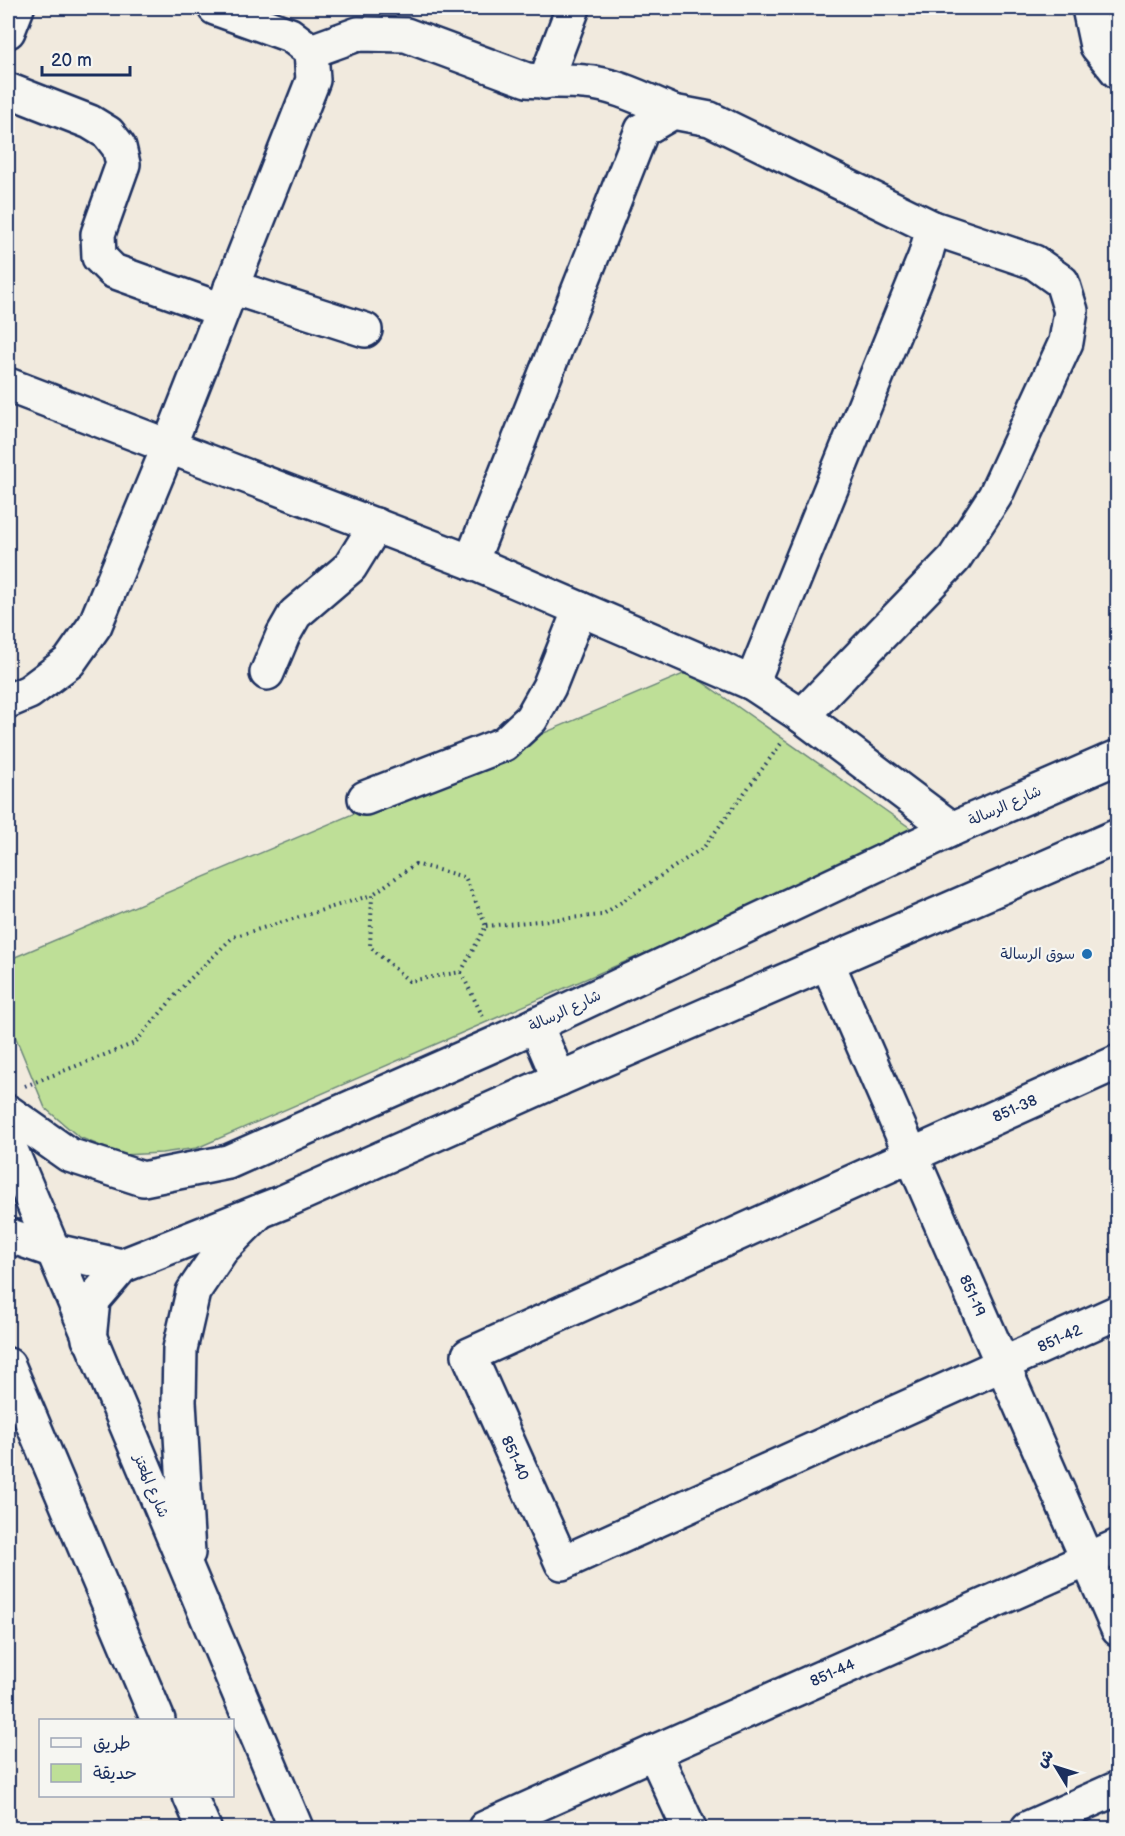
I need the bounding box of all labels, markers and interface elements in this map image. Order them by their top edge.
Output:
scale bar [42,39,130,77]
text: 20 m [51,50,92,71]
street label: شارع الرسالة [966,782,1044,830]
place label: سوق الرسالة [1001,945,1075,964]
marker: سوق الرسالة [1080,947,1094,961]
street label: شارع الرسالة [526,986,604,1036]
street label: 851-38 [990,1091,1040,1127]
street label: 851-19 [955,1272,990,1319]
street label: 851-42 [1035,1320,1085,1357]
street label: 851-40 [497,1433,533,1483]
street label: شارع المعتز [128,1450,173,1521]
street label: 851-44 [807,1655,858,1691]
legend [39,1719,234,1797]
text: طريق [93,1733,131,1754]
north arrow [1026,1737,1086,1797]
text: ش [1032,1746,1058,1771]
text: حديقة [93,1763,137,1784]

